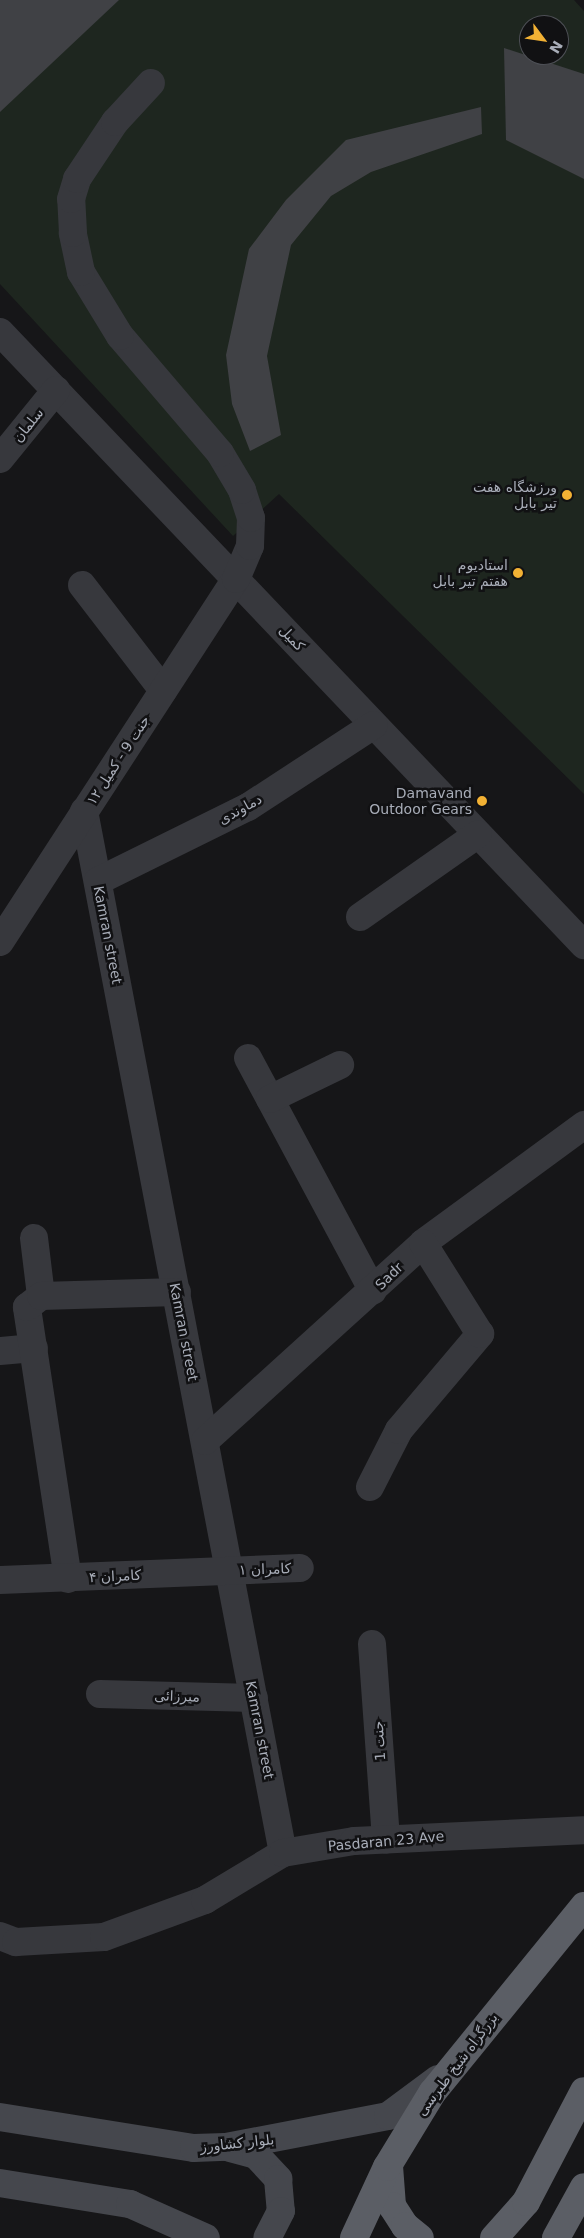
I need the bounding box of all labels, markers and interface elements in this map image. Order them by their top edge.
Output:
north arrow [519,15,569,65]
text: N [546,38,566,56]
street label: سلمان [9,405,47,445]
place label: ورزشگاه هفت تیر بابل [473,479,557,512]
marker: ورزشگاه هفت تیر بابل [561,489,573,501]
place label: استادیوم هفتم تیر بابل [433,557,508,590]
marker: استادیوم هفتم تیر بابل [512,567,524,579]
street label: کمیل [276,622,308,654]
street label: جنت 9 - کمیل ۱۲ [83,712,153,808]
place label: Damavand Outdoor Gears [369,785,472,818]
street label: دماوندی [215,790,265,828]
marker: Damavand Outdoor Gears [476,795,488,807]
street label: Kamran street [90,884,126,986]
street label: Sadr [372,1259,406,1293]
street label: Kamran street [166,1281,202,1383]
street label: کامران ۱ [239,1560,291,1578]
street label: کامران ۴ [88,1566,142,1586]
street label: Kamran street [242,1679,278,1781]
street label: میرزائی [154,1687,200,1705]
street label: جنت 1 [369,1720,389,1762]
street label: Pasdaran 23 Ave [327,1828,445,1854]
street label: بزرگراه شیخ طبرسی [413,2009,501,2119]
street label: بلوار کشاورز [199,2131,275,2155]

